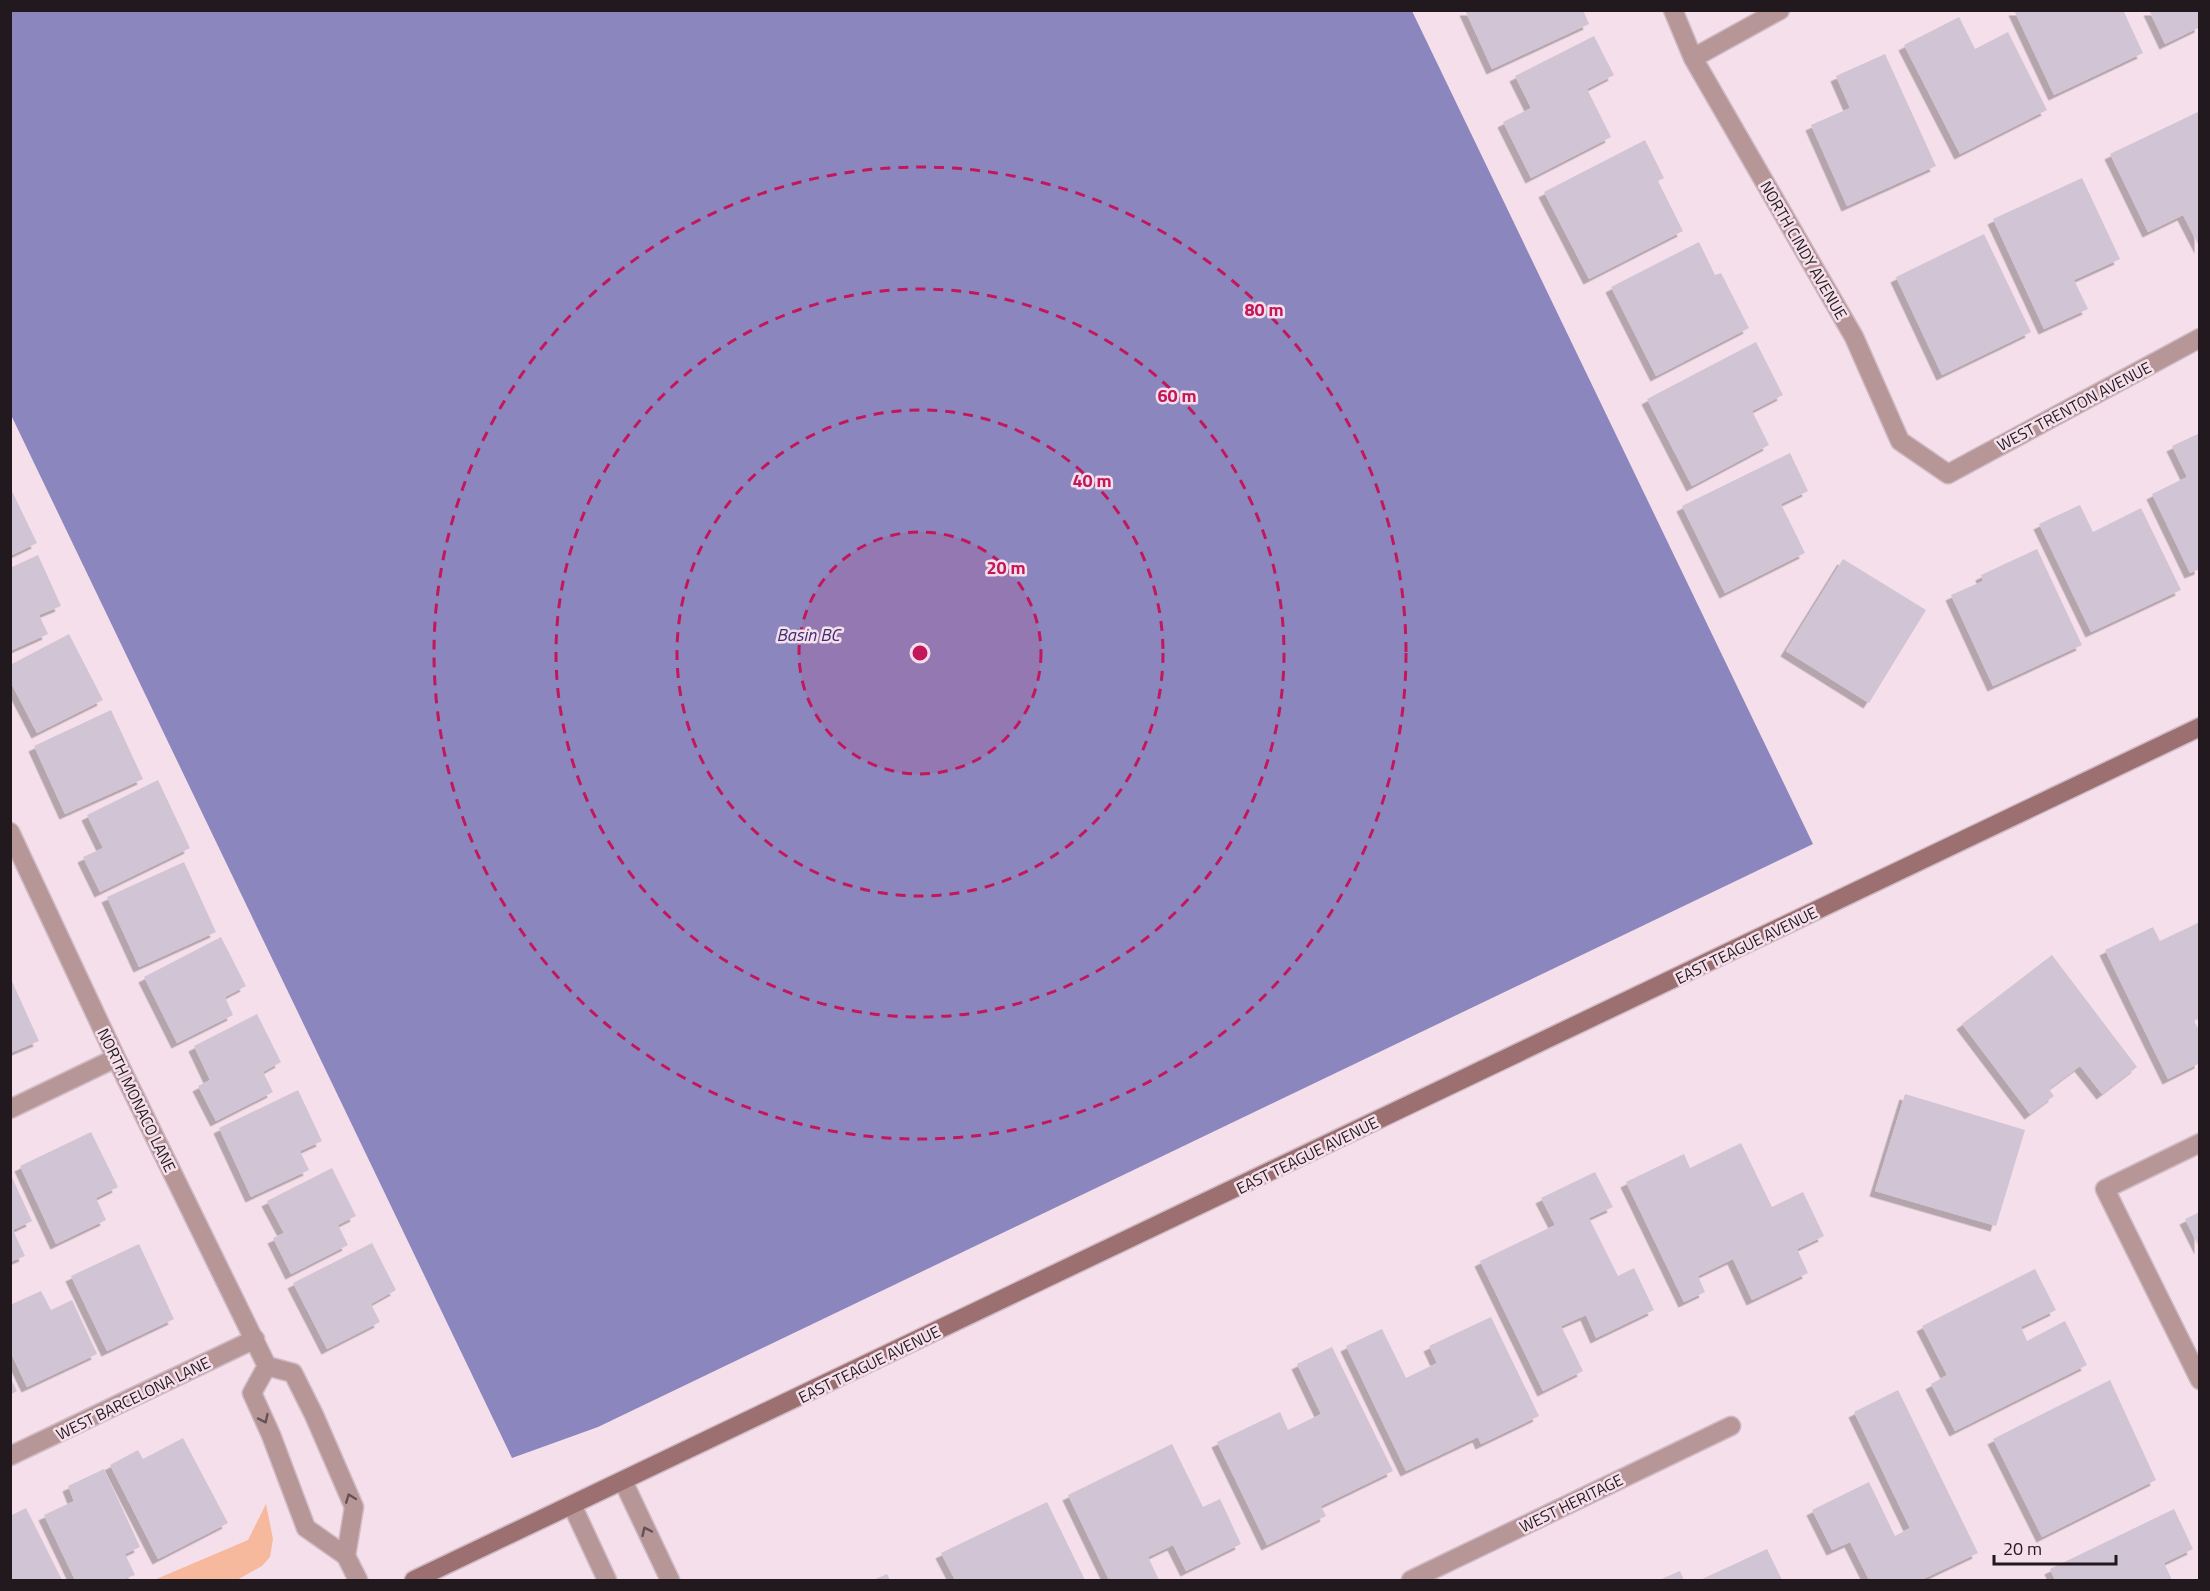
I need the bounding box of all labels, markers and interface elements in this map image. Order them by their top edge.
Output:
street label: NORTH CINDY AVENUE [1754,176,1854,324]
text: 80 m [1244,296,1284,323]
street label: WEST TRENTON AVENUE [1993,355,2156,457]
text: 60 m [1157,382,1197,409]
text: 40 m [1072,467,1112,494]
text: 20 m [986,554,1026,581]
water label: Basin BC [776,621,843,648]
centre of rings [910,643,930,663]
street label: EAST TEAGUE AVENUE [1671,900,1821,990]
street label: NORTH MONACO LANE [92,1024,182,1176]
street label: EAST TEAGUE AVENUE [1232,1110,1382,1200]
street label: EAST TEAGUE AVENUE [794,1319,944,1409]
street label: WEST BARCELONA LANE [52,1350,214,1446]
one-way arrow [256,1412,268,1423]
street label: WEST HERITAGE [1515,1467,1627,1538]
one-way arrow [345,1494,358,1504]
one-way arrow [641,1527,653,1538]
scale bar [1994,1528,2116,1566]
text: 20 m [2003,1535,2042,1562]

